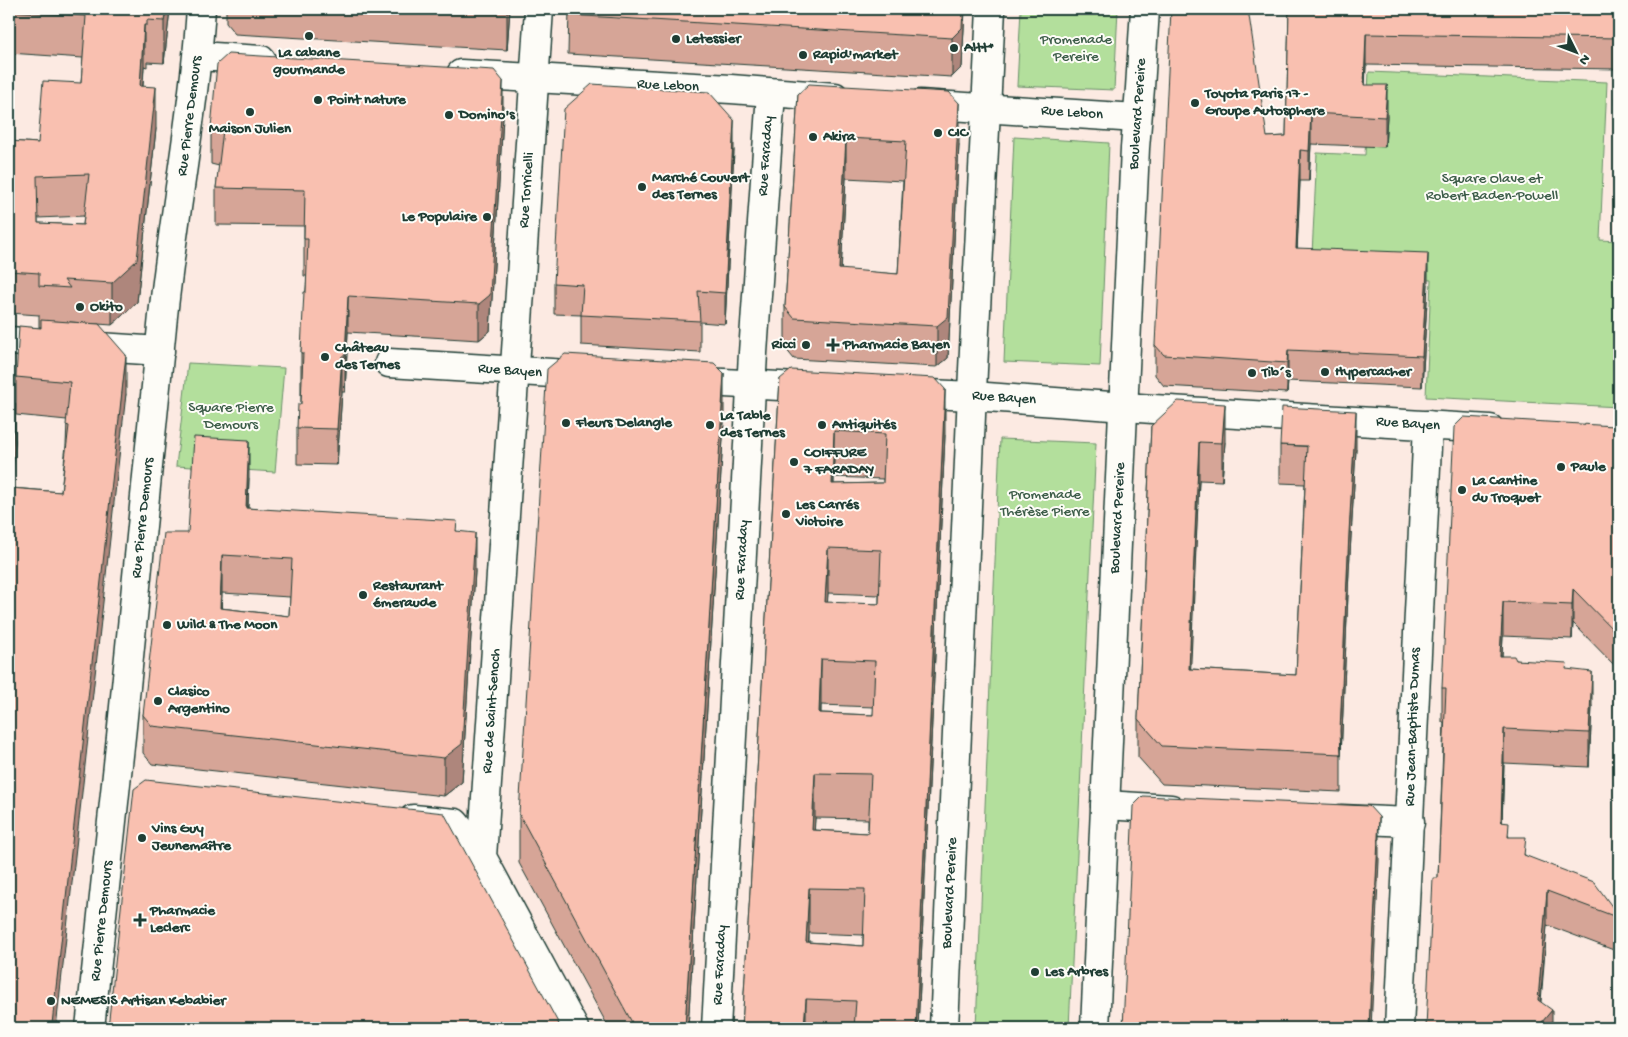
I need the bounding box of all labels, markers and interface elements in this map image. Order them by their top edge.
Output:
north arrow [1550,28,1600,78]
marker: La cabane gourmande [303,30,315,42]
place label: Letessier [686,30,742,48]
park label: Promenade Pereire [1039,31,1112,66]
marker: Letessier [670,33,682,45]
place label: Altt* [963,39,994,57]
marker: Altt* [948,42,960,54]
place label: La cabane gourmande [272,44,346,79]
place label: Rapid'market [812,46,899,64]
marker: Rapid'market [797,49,809,61]
text: N [1574,50,1593,68]
street label: Rue Pierre Demours [174,54,206,177]
street label: Boulevard Pereire [1125,58,1151,171]
street label: Rue Lebon [636,75,700,97]
place label: Toyota Paris 17 - Groupe Autosphere [1204,85,1326,120]
place label: Point nature [327,91,407,109]
marker: Point nature [312,94,324,106]
marker: Toyota Paris 17 - Groupe Autosphere [1189,97,1201,109]
street label: Rue Lebon [1040,102,1104,124]
marker: Maison Julien [244,106,256,118]
place label: Domino's [457,106,516,124]
marker: Domino's [443,109,455,121]
street label: Rue Faraday [754,115,778,197]
place label: Maison Julien [209,120,292,138]
place label: CIC [947,124,970,142]
marker: CIC [932,127,944,139]
place label: Akira [822,128,856,146]
marker: Akira [807,131,819,143]
street label: Rue Torricelli [515,151,539,229]
place label: Marché Couvert des Ternes [652,169,751,204]
park label: Square Olave et Robert Baden-Powell [1426,170,1558,205]
marker: Marché Couvert des Ternes [636,181,648,193]
place label: Le Populaire [402,208,478,226]
marker: Le Populaire [481,211,493,223]
place label: Okito [90,298,123,316]
marker: Okito [74,301,86,313]
place label: Ricci [770,336,796,354]
place label: Pharmacie Bayen [842,336,951,354]
place label: Château des Ternes [334,339,401,374]
marker: Ricci [800,339,812,351]
marker: Pharmacie Bayen [827,339,839,351]
marker: Château des Ternes [319,351,331,363]
street label: Rue Bayen [477,360,543,382]
place label: Hypercacher [1335,363,1413,381]
place label: Tib´s [1261,364,1292,382]
marker: Hypercacher [1319,366,1331,378]
marker: Tib´s [1246,367,1258,379]
street label: Rue Bayen [971,387,1037,409]
park label: Square Pierre Demours [188,399,274,434]
place label: La Table des Ternes [720,407,786,442]
street label: Rue Bayen [1375,413,1441,435]
place label: Fleurs Delangle [575,414,673,432]
place label: Antiquités [831,416,897,434]
marker: Fleurs Delangle [560,417,572,429]
marker: La Table des Ternes [704,419,716,431]
marker: Antiquités [816,419,828,431]
place label: COIFFURE 7 FARADAY [803,444,874,479]
street label: Rue Pierre Demours [128,456,158,579]
marker: COIFFURE 7 FARADAY [788,456,800,468]
place label: Paule [1570,458,1607,476]
marker: Paule [1555,461,1567,473]
street label: Boulevard Pereire [1106,462,1130,575]
place label: La Cantine du Troquet [1472,472,1542,507]
marker: La Cantine du Troquet [1456,484,1468,496]
park label: Promenade Thérèse Pierre [999,486,1090,521]
place label: Les Carrés Victoire [795,496,860,531]
marker: Les Carrés Victoire [780,508,792,520]
street label: Rue Faraday [731,519,753,601]
place label: Restaurant émeraude [372,577,444,612]
marker: Restaurant émeraude [357,589,369,601]
place label: Wild & The Moon [176,616,278,634]
marker: Wild & The Moon [161,619,173,631]
street label: Rue Jean-Baptiste Dumas [1401,647,1425,807]
street label: Rue de Saint-Senoch [479,648,505,774]
place label: Clasico Argentino [167,683,230,718]
marker: Clasico Argentino [152,695,164,707]
place label: Vins Guy Jeunemaître [151,820,232,855]
marker: Vins Guy Jeunemaître [136,832,148,844]
street label: Boulevard Pereire [938,837,962,950]
street label: Rue Pierre Demours [87,859,117,982]
place label: Pharmacie Leclerc [149,902,216,937]
marker: Pharmacie Leclerc [134,914,146,926]
street label: Rue Faraday [709,924,731,1006]
place label: Les Arbres [1045,963,1109,981]
marker: Les Arbres [1029,966,1041,978]
place label: NEMESIS Artisan Kebabier [61,992,227,1010]
marker: NEMESIS Artisan Kebabier [45,995,57,1007]

